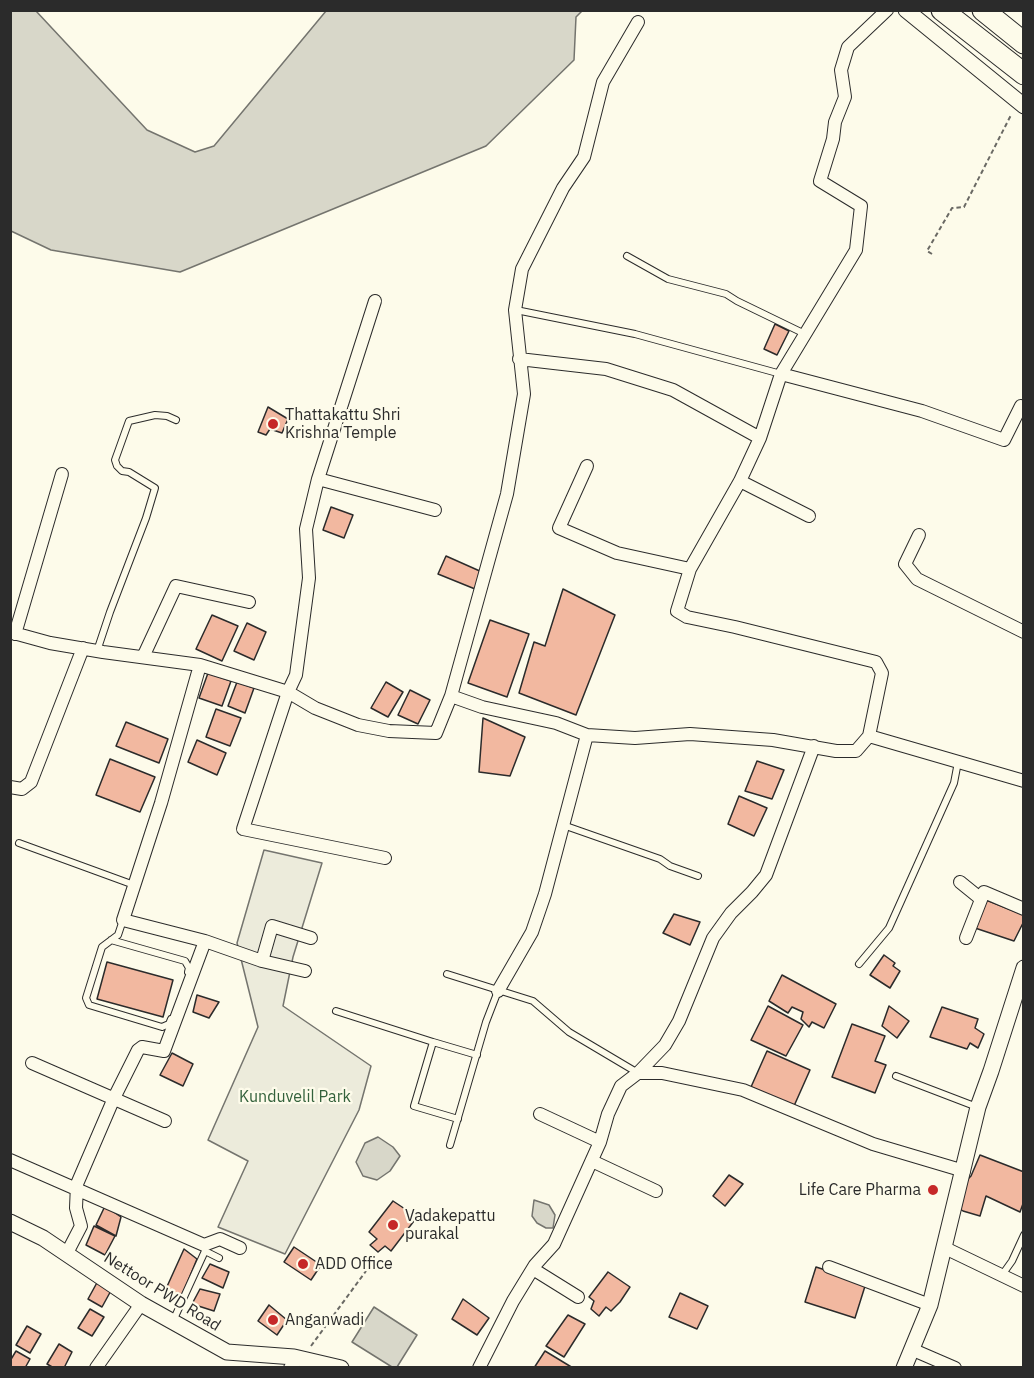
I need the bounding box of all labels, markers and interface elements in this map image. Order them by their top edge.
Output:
place label: Thattakattu Shri Krishna Temple [285,405,401,443]
marker: Thattakattu Shri Krishna Temple [266,417,280,431]
park label: Kunduvelil Park [239,1087,351,1107]
place label: Life Care Pharma [799,1180,921,1200]
marker: Life Care Pharma [926,1183,940,1197]
place label: Vadakepattu purakal [405,1206,496,1244]
marker: Vadakepattu purakal [386,1218,400,1232]
street label: Nettoor PWD Road [100,1248,224,1336]
place label: ADD Office [315,1254,393,1274]
marker: ADD Office [296,1257,310,1271]
place label: Anganwadi [285,1310,364,1330]
marker: Anganwadi [266,1313,280,1327]

